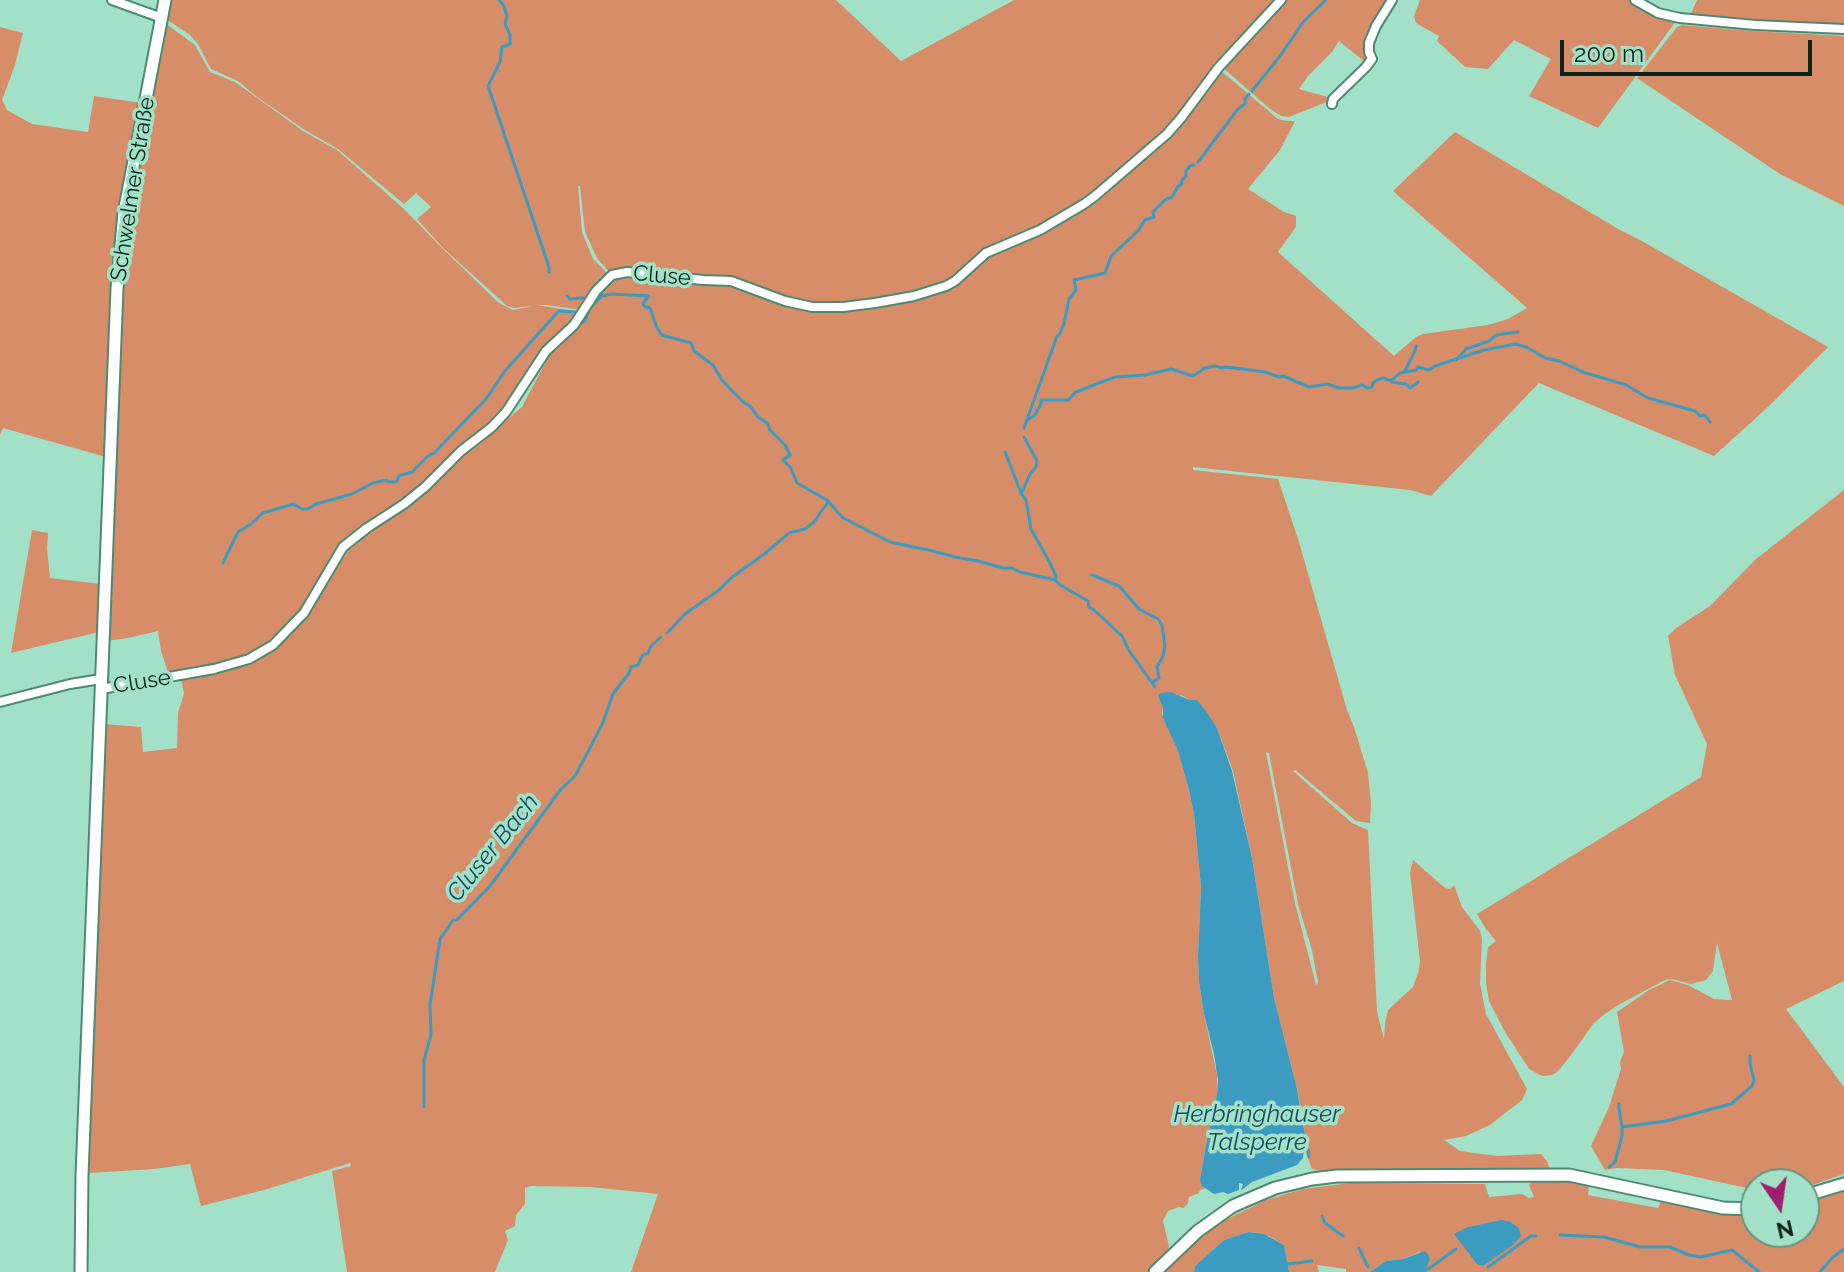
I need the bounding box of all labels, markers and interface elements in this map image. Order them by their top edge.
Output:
scale bar [1564,24,1816,74]
text: 200 m [1574,39,1644,68]
street label: Schwelmer Straße [105,95,161,283]
street label: Cluse [632,260,692,292]
street label: Cluse [111,664,173,700]
water label: Cluser Bach [441,789,545,907]
water label: Herbringhauser Talsperre [1174,1101,1340,1157]
north arrow [1740,1168,1820,1248]
text: N [1774,1215,1796,1244]

